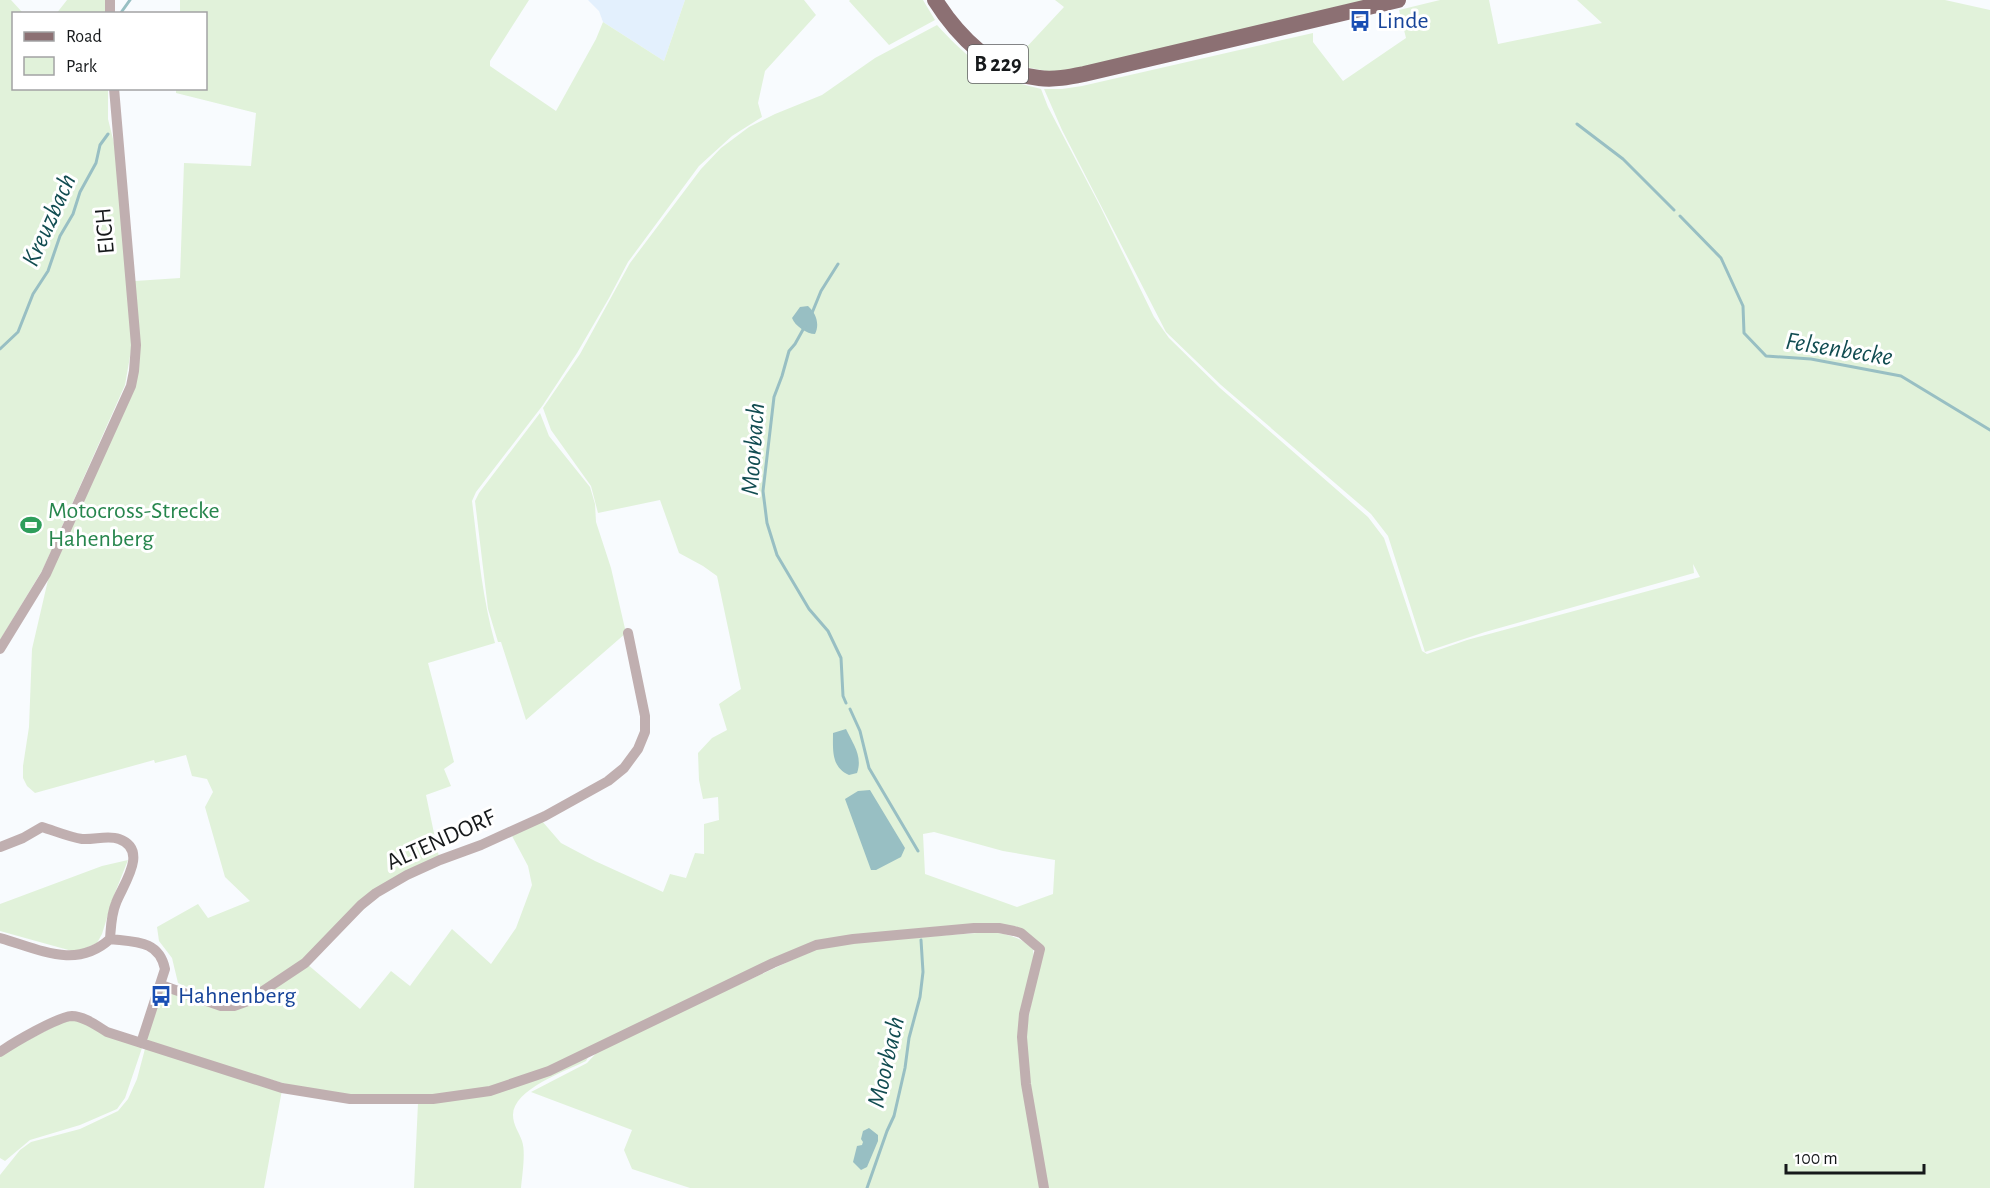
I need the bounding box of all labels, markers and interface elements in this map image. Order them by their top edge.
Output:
bus stop icon: Linde [1348,9,1372,33]
place label: Linde [1377,9,1429,33]
legend [12,12,207,90]
text: Road [66,28,102,46]
road number: B 229 [968,45,1028,83]
text: Park [66,58,98,76]
water label: Kreuzbach [17,170,81,270]
street label: EICH [91,207,119,255]
water label: Felsenbecke [1784,328,1895,370]
water label: Moorbach [737,402,769,496]
place label: Motocross-Strecke Hahenberg [48,499,220,551]
sports icon: Motocross-Strecke Hahenberg [19,513,43,537]
street label: ALTENDORF [383,805,500,875]
bus stop icon: Hahnenberg [149,984,173,1008]
place label: Hahnenberg [178,984,296,1008]
water label: Moorbach [863,1014,909,1110]
scale bar [1786,1137,1924,1175]
text: 100 m [1795,1150,1838,1168]

